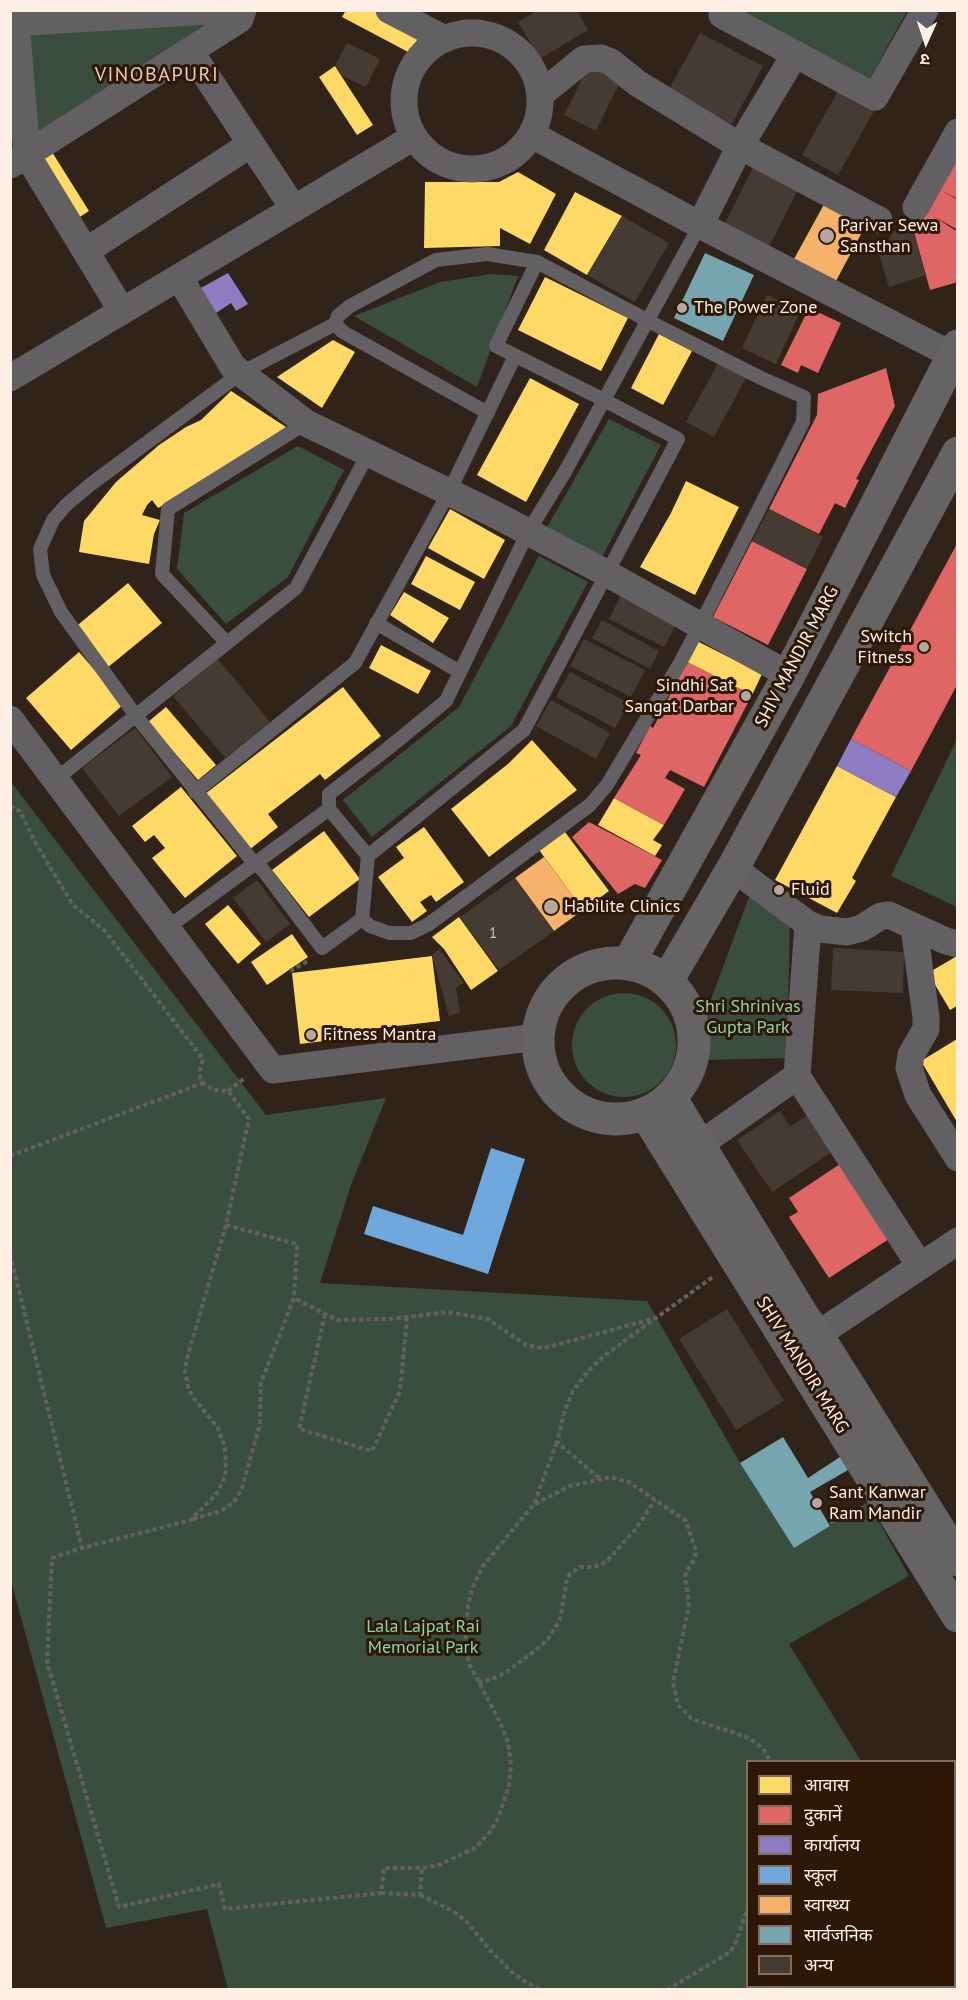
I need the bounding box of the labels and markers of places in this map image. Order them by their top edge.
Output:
place label: Parivar Sewa Sansthan [840,215,938,258]
marker: Parivar Sewa Sansthan [818,227,836,245]
place label: The Power Zone [694,297,817,319]
marker: The Power Zone [675,301,689,315]
place label: Switch Fitness [858,626,912,668]
marker: Switch Fitness [917,640,931,654]
place label: Sindhi Sat Sangat Darbar [625,675,734,718]
marker: Sindhi Sat Sangat Darbar [739,689,753,703]
place label: Fluid [791,879,830,901]
marker: Fluid [772,883,786,897]
place label: Habilite Clinics [564,896,680,918]
marker: Habilite Clinics [542,898,560,916]
place label: Fitness Mantra [323,1024,436,1046]
marker: Fitness Mantra [304,1028,318,1042]
place label: Sant Kanwar Ram Mandir [829,1482,926,1524]
marker: Sant Kanwar Ram Mandir [810,1496,824,1510]

